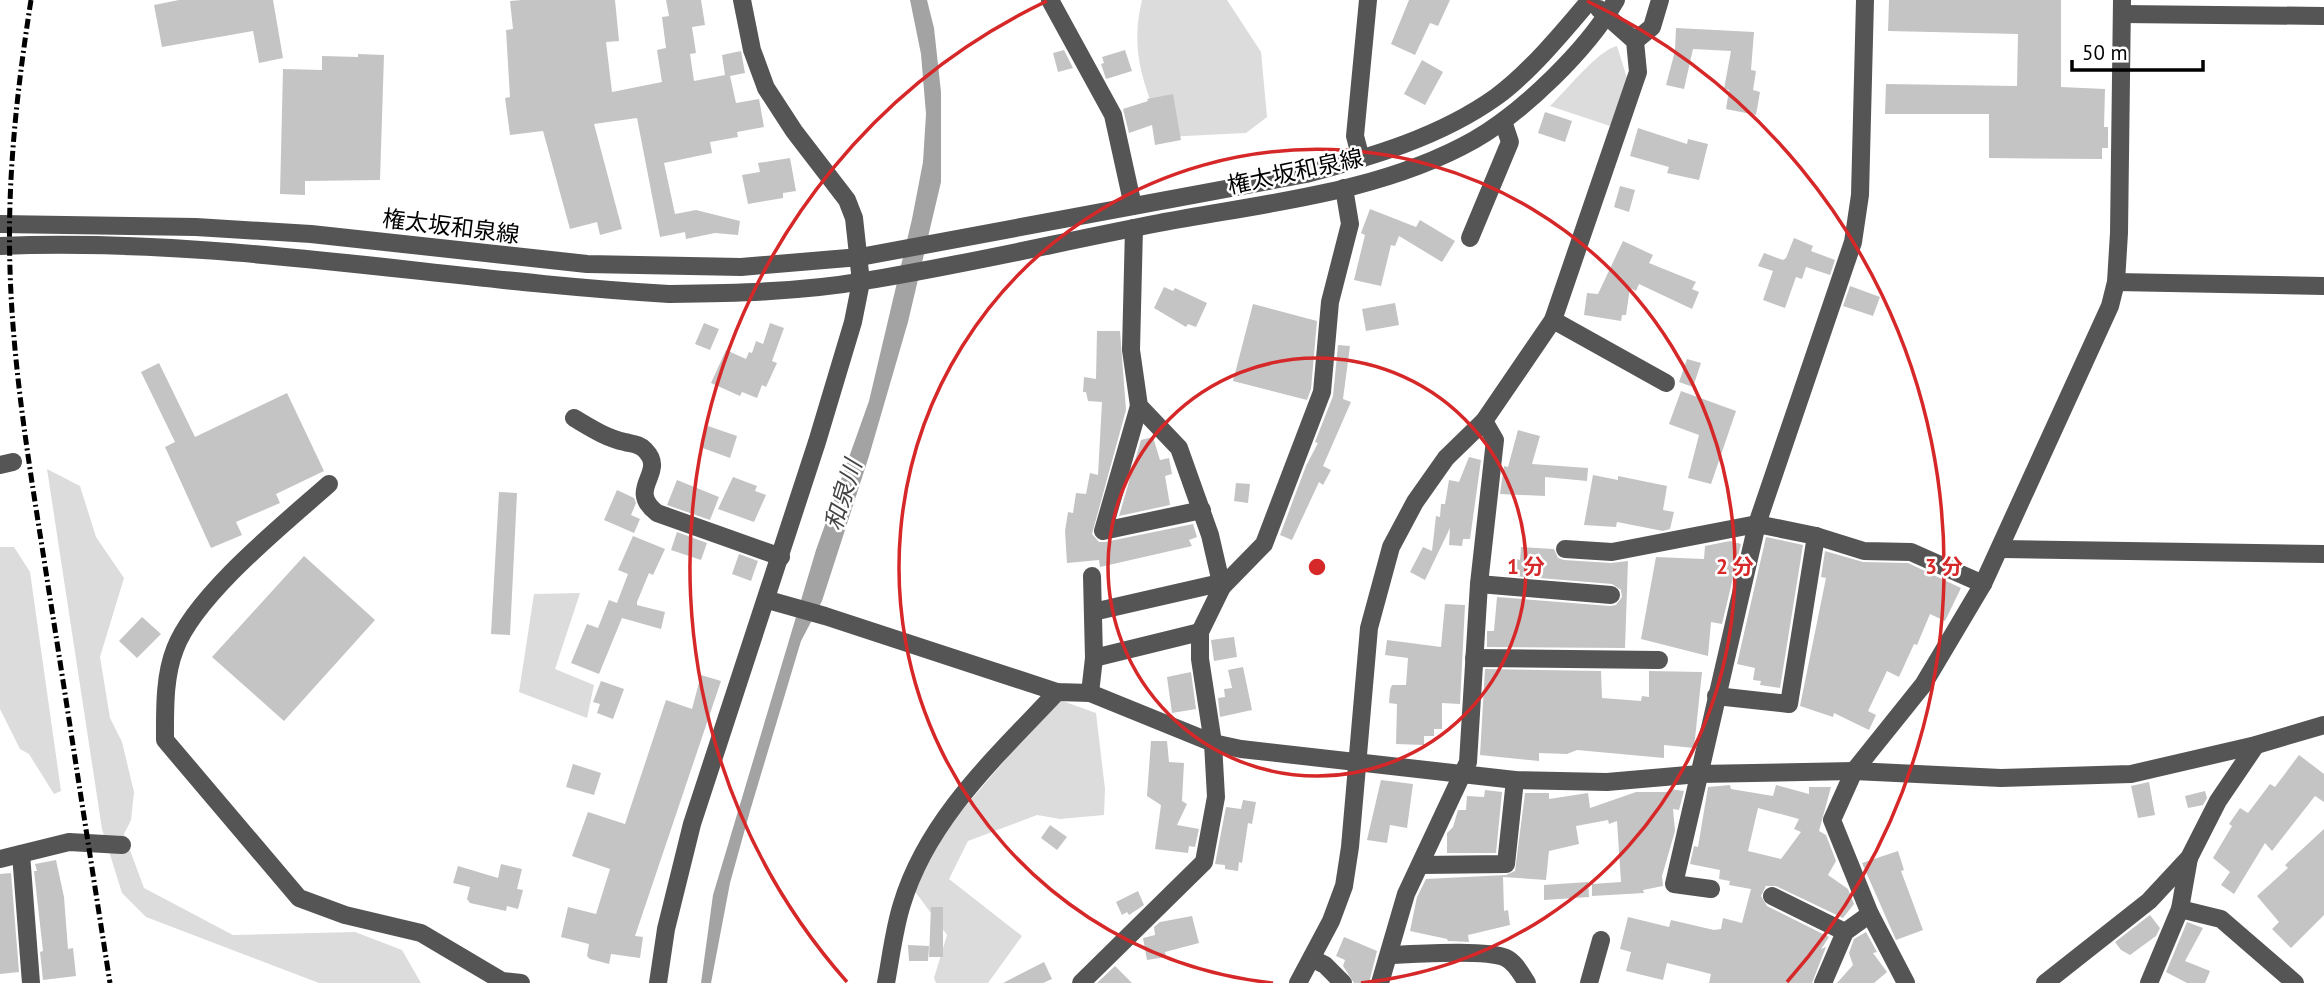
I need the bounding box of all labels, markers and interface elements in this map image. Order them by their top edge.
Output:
scale bar [2072,28,2203,72]
text: 50 m [2082,39,2128,66]
street label: 権太坂和泉線 [1224,142,1366,200]
street label: 権太坂和泉線 [381,203,521,249]
water label: 和泉川 [818,453,869,534]
text: 1 分 [1507,553,1545,580]
text: 2 分 [1716,553,1754,580]
text: 3 分 [1925,553,1963,580]
centre of rings [1305,555,1329,579]

